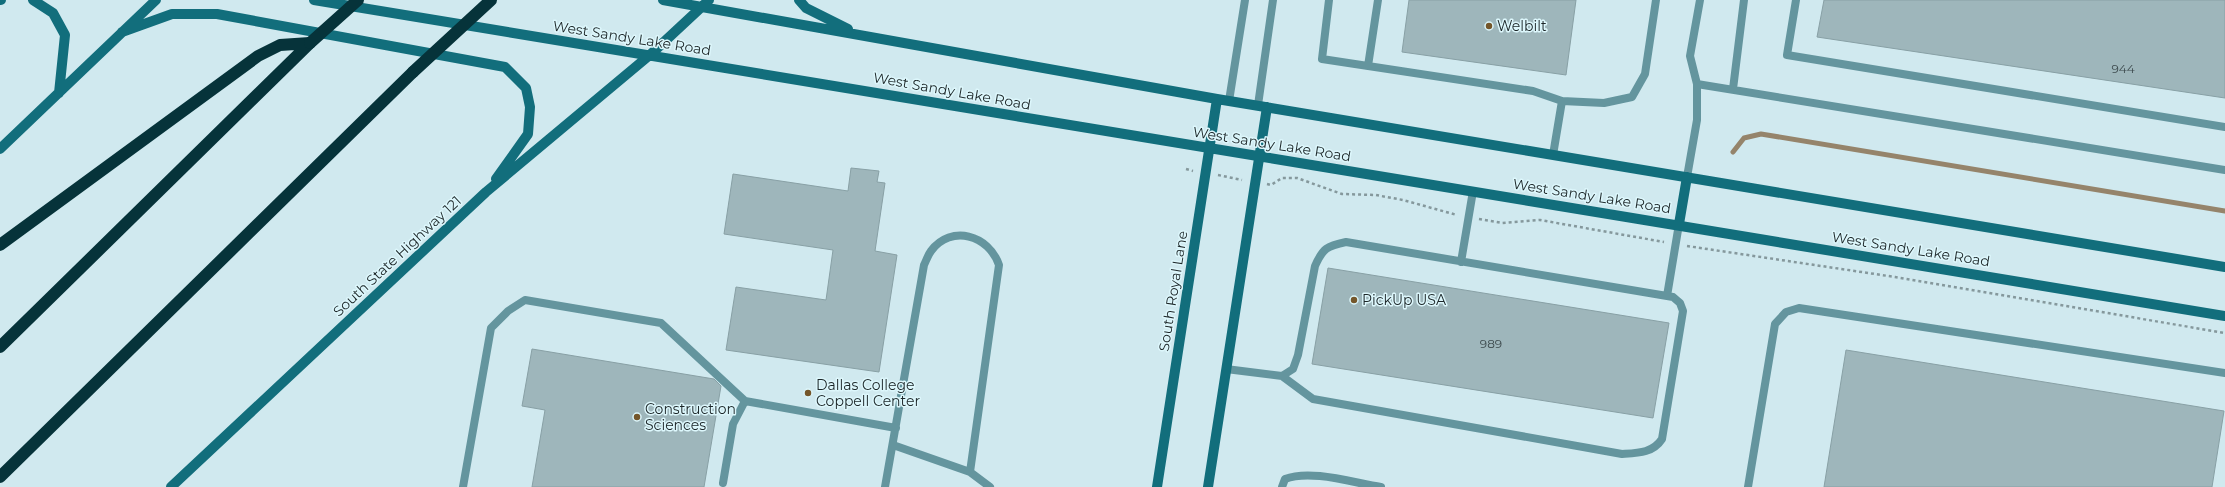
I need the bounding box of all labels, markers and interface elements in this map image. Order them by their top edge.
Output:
street label: West Sandy Lake Road [552,17,712,59]
place label: Welbilt [1497,17,1547,35]
marker: Welbilt [1484,21,1494,31]
house number: 944 [2111,61,2135,76]
street label: West Sandy Lake Road [872,68,1032,114]
street label: West Sandy Lake Road [1192,123,1352,165]
street label: West Sandy Lake Road [1512,175,1672,217]
street label: South State Highway 121 [329,192,465,320]
street label: West Sandy Lake Road [1831,228,1991,270]
street label: South Royal Lane [1155,229,1191,353]
place label: PickUp USA [1362,291,1447,309]
marker: PickUp USA [1349,295,1359,305]
house number: 989 [1480,336,1502,351]
place label: Dallas College Coppell Center [816,376,920,410]
marker: Dallas College Coppell Center [803,388,813,398]
place label: Construction Sciences [645,400,736,434]
marker: Construction Sciences [632,412,642,422]

